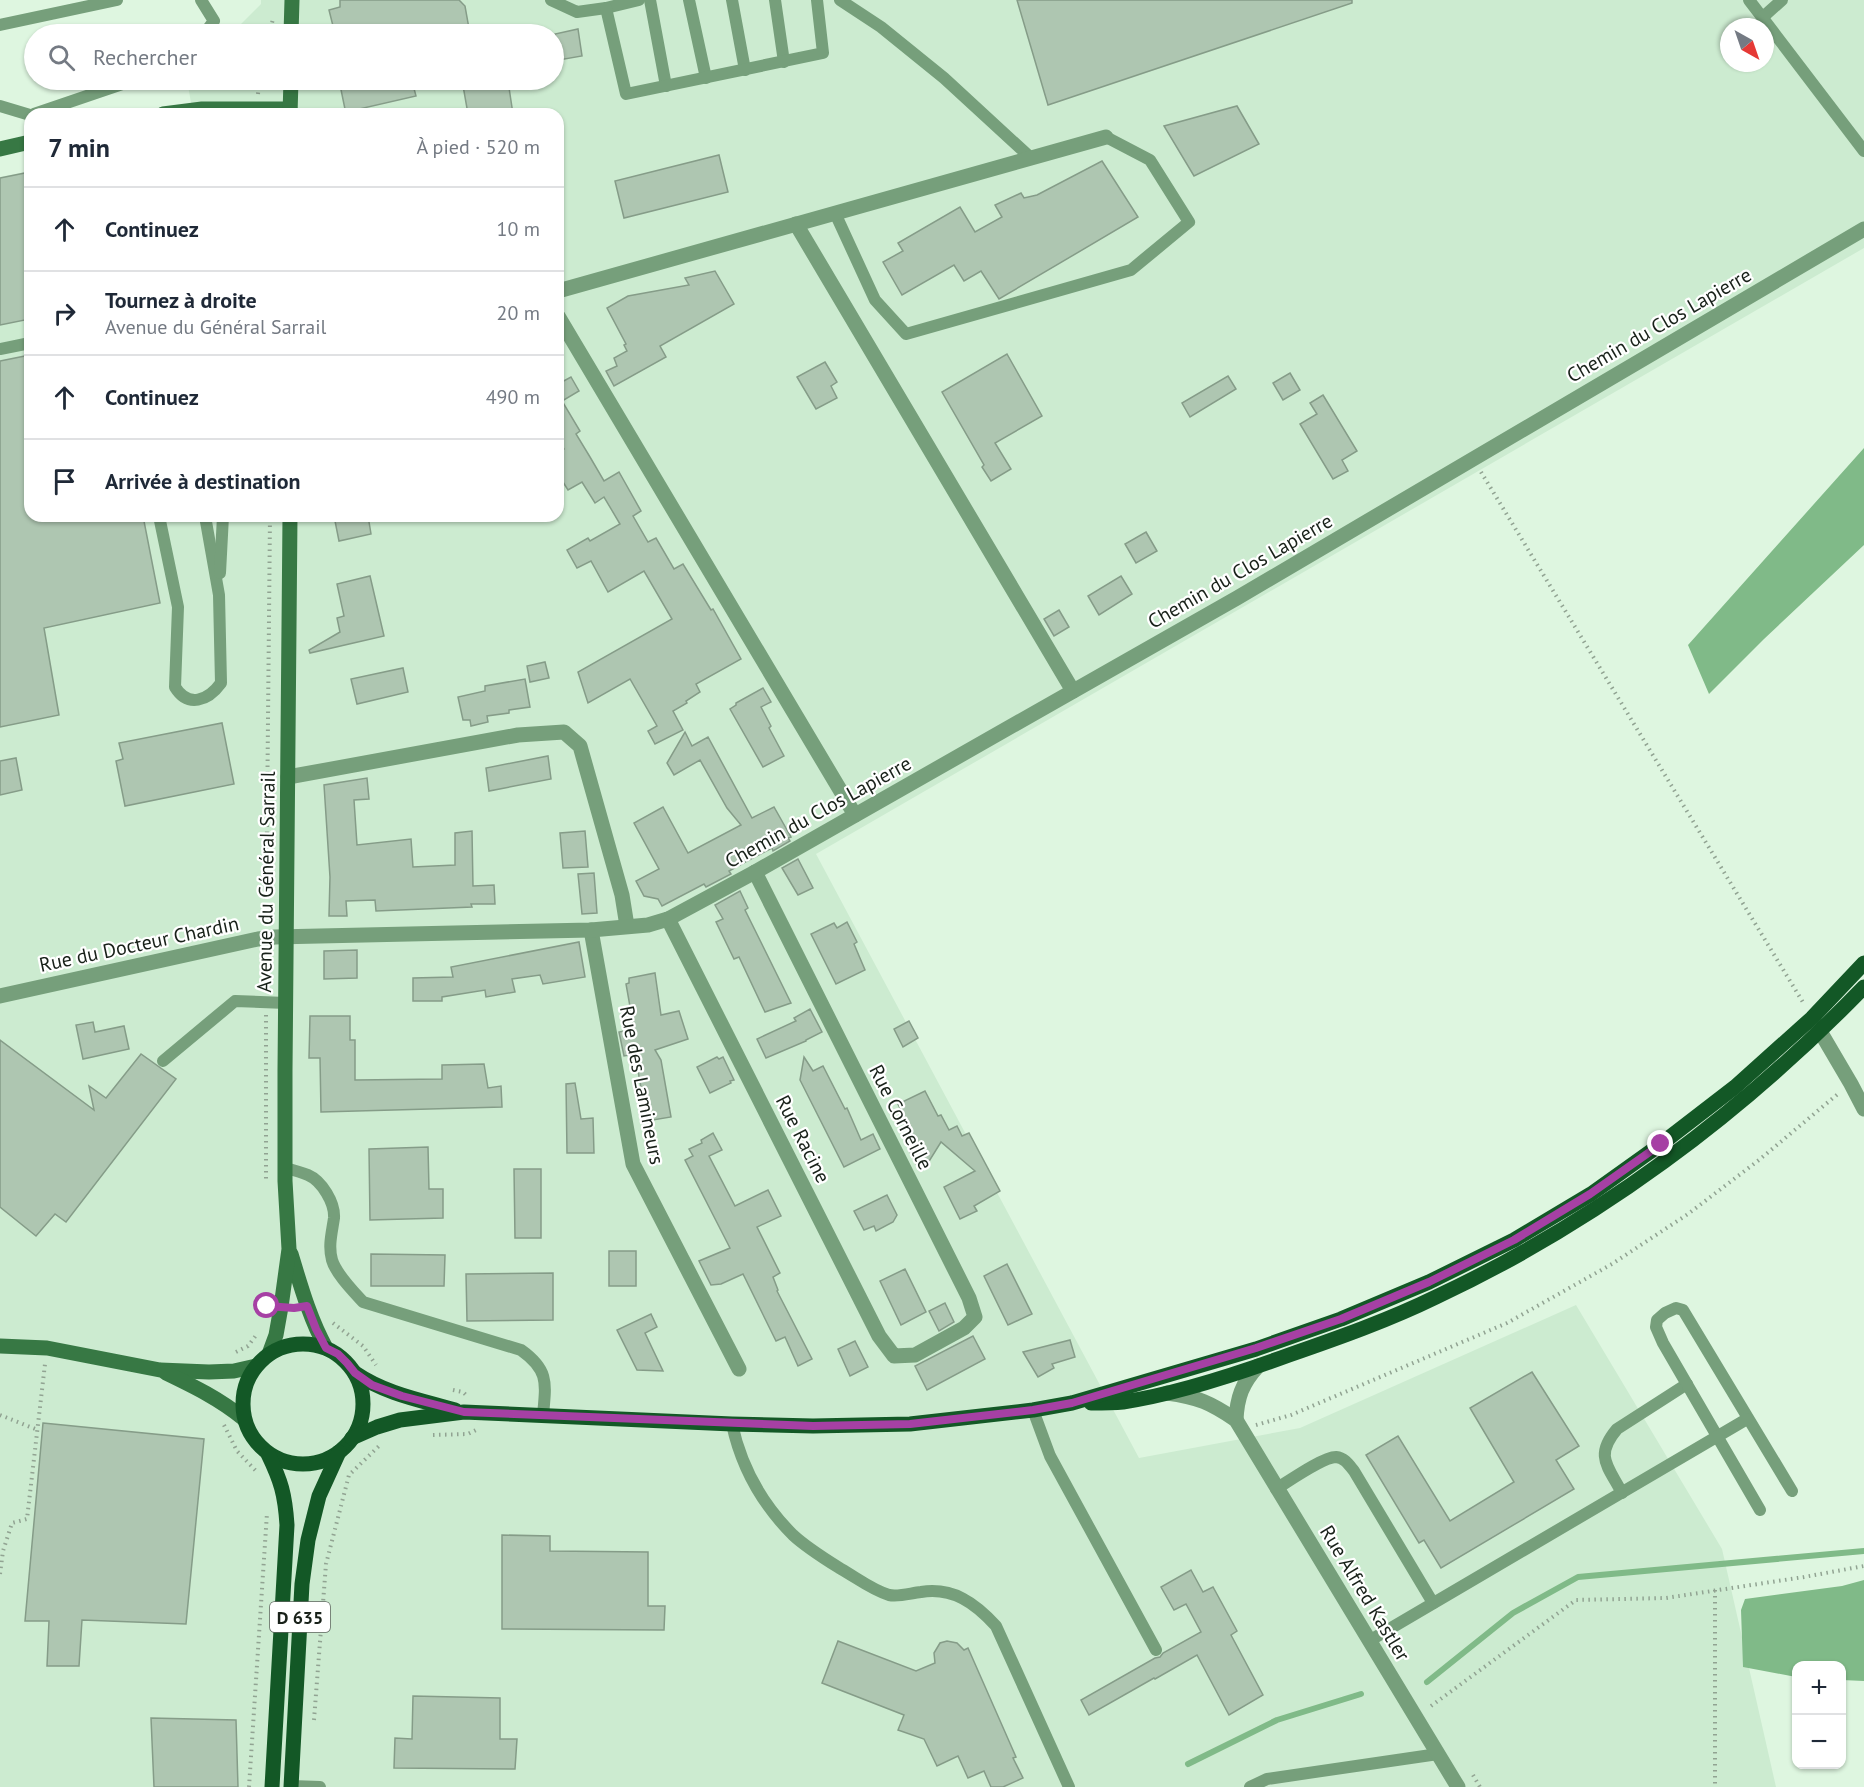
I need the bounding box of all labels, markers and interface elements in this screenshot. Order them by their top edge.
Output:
north arrow [1720,18,1774,72]
search box [24,24,564,90]
icon: search [45,41,78,74]
text: Rechercher [93,43,197,71]
text: 7 min [48,131,110,164]
text: À pied · 520 m [416,134,540,160]
icon: ahead [48,213,81,246]
text: Continuez [105,215,199,243]
text: 10 m [497,216,540,242]
street label: Chemin du Clos Lapierre [1562,261,1756,389]
text: Tournez à droite [105,286,257,314]
icon: right [48,297,81,330]
text: 20 m [497,300,540,326]
text: Avenue du Général Sarrail [105,314,326,340]
icon: ahead [48,381,81,414]
text: Continuez [105,383,199,411]
text: 490 m [486,384,540,410]
icon: arrive [48,465,81,498]
text: Arrivée à destination [105,467,301,495]
street label: Chemin du Clos Lapierre [1143,507,1337,635]
street label: Chemin du Clos Lapierre [720,750,916,874]
street label: Avenue du Général Sarrail [251,771,281,993]
street label: Rue du Docteur Chardin [37,910,241,978]
street label: Rue des Lamineurs [614,1003,670,1167]
street label: Rue Corneille [863,1060,939,1174]
street label: Rue Racine [770,1091,836,1187]
route end [1647,1130,1673,1156]
route start [253,1292,279,1318]
street label: Rue Alfred Kastler [1314,1520,1416,1666]
road number: D 635 [270,1602,330,1632]
map controls [1792,1661,1846,1769]
button: + [1792,1661,1846,1715]
button: − [1792,1715,1846,1769]

